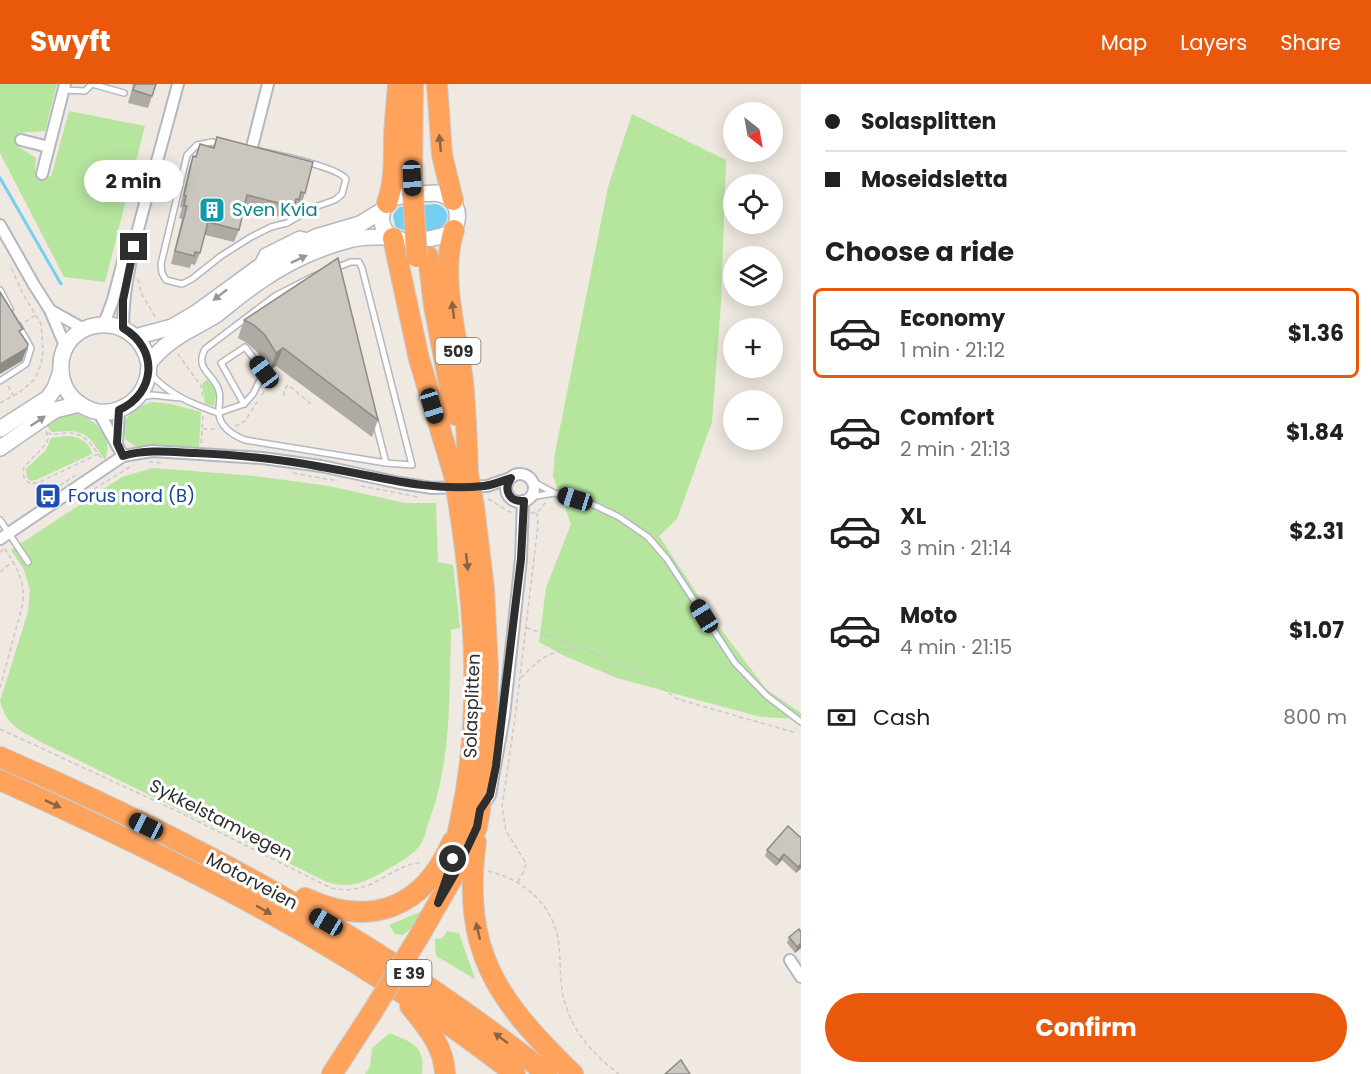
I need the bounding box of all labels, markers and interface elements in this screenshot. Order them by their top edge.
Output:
text: Swyft [30,22,111,61]
text: Map [1101,28,1147,57]
text: Layers [1180,28,1247,57]
text: Share [1280,28,1341,57]
north arrow [723,102,783,162]
map controls [723,102,783,450]
text: Solasplitten [861,106,996,137]
one-way arrow [436,134,445,153]
callout: 2 min [84,160,184,202]
car [402,160,422,196]
text: Moseidsletta [861,164,1008,195]
text: 2 min [105,167,162,195]
button: locate [723,174,783,234]
building icon: Sven Kvia [197,195,227,225]
place label: Sven Kvia [232,197,318,222]
route end [120,233,147,260]
text: Choose a ride [825,233,1014,270]
button: layers [723,246,783,306]
one-way arrow [291,254,308,263]
one-way arrow [212,289,228,302]
one-way arrow [448,301,457,320]
text: Economy [900,303,1005,334]
icon: car [828,306,882,360]
button: + [723,318,783,378]
text: $1.36 [1288,318,1344,349]
text: 1 min · 21:12 [900,336,1005,364]
road number: 509 [436,338,480,364]
car [246,352,282,392]
car [418,386,446,426]
button: − [723,390,783,450]
text: Comfort [900,402,994,433]
icon: car [828,405,882,459]
one-way arrow [29,415,45,427]
text: $1.84 [1286,417,1344,448]
text: 2 min · 21:13 [900,435,1010,463]
bus stop icon: Forus nord (B) [33,481,63,511]
place label: Forus nord (B) [68,483,195,508]
car [555,485,595,513]
text: XL [900,501,926,532]
icon: car [828,504,882,558]
text: $2.31 [1289,516,1344,547]
text: 3 min · 21:14 [900,534,1012,562]
one-way arrow [462,553,472,572]
car [687,596,721,636]
text: Moto [900,600,957,631]
icon: car [828,603,882,657]
text: $1.07 [1289,615,1344,646]
text: 4 min · 21:15 [900,633,1012,661]
street label: Solasplitten [457,653,486,759]
icon: cash [825,701,858,734]
text: Cash [873,702,930,733]
text: 800 m [1283,703,1347,731]
street label: Sykkelstamvegen [145,773,297,866]
one-way arrow [45,799,62,808]
car [126,810,166,842]
route start [439,845,466,872]
street label: Motorveien [202,846,302,915]
one-way arrow [256,905,273,915]
car [306,905,346,939]
one-way arrow [472,922,482,940]
road number: E 39 [386,960,432,986]
button: Confirm [825,993,1347,1062]
one-way arrow [493,1032,509,1044]

